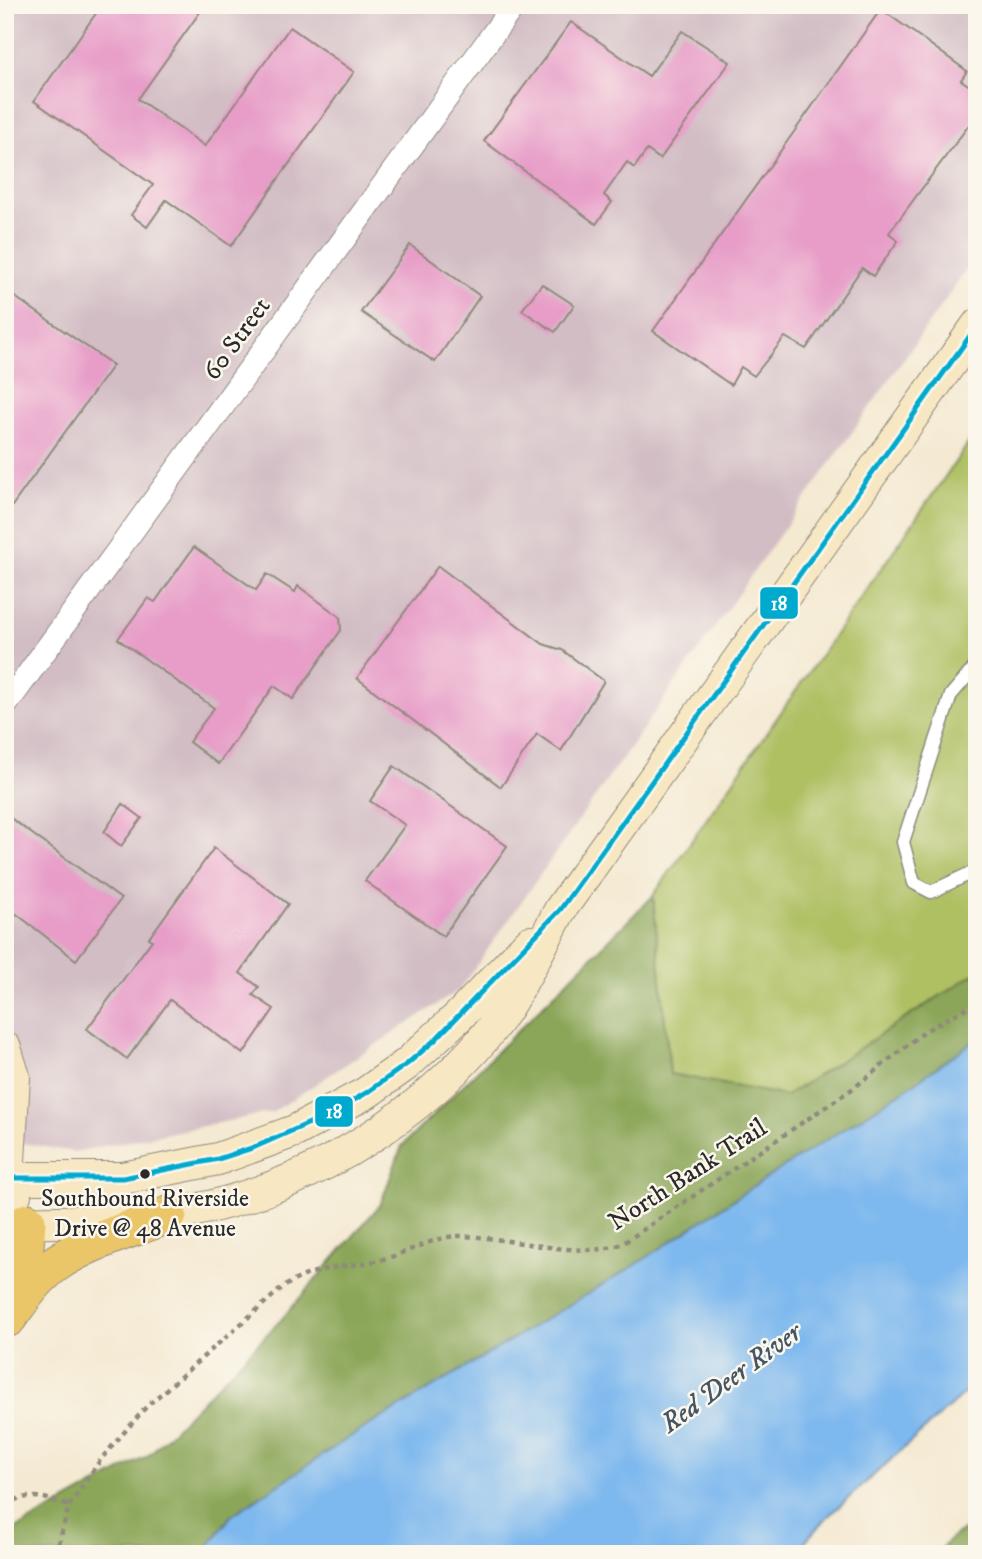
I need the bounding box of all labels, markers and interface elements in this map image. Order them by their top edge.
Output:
street label: 60 Street [196,291,278,387]
line badge: 18 [759,586,799,620]
text: 18 [771,593,788,616]
line badge: 18 [314,1095,354,1128]
text: 18 [326,1101,343,1124]
street label: North Bank Trail [603,1111,774,1239]
marker: Southbound Riverside Drive @ 48 Avenue [138,1167,152,1181]
place label: Southbound Riverside Drive @ 48 Avenue [41,1184,249,1244]
water label: Red Deer River [653,1314,810,1441]

